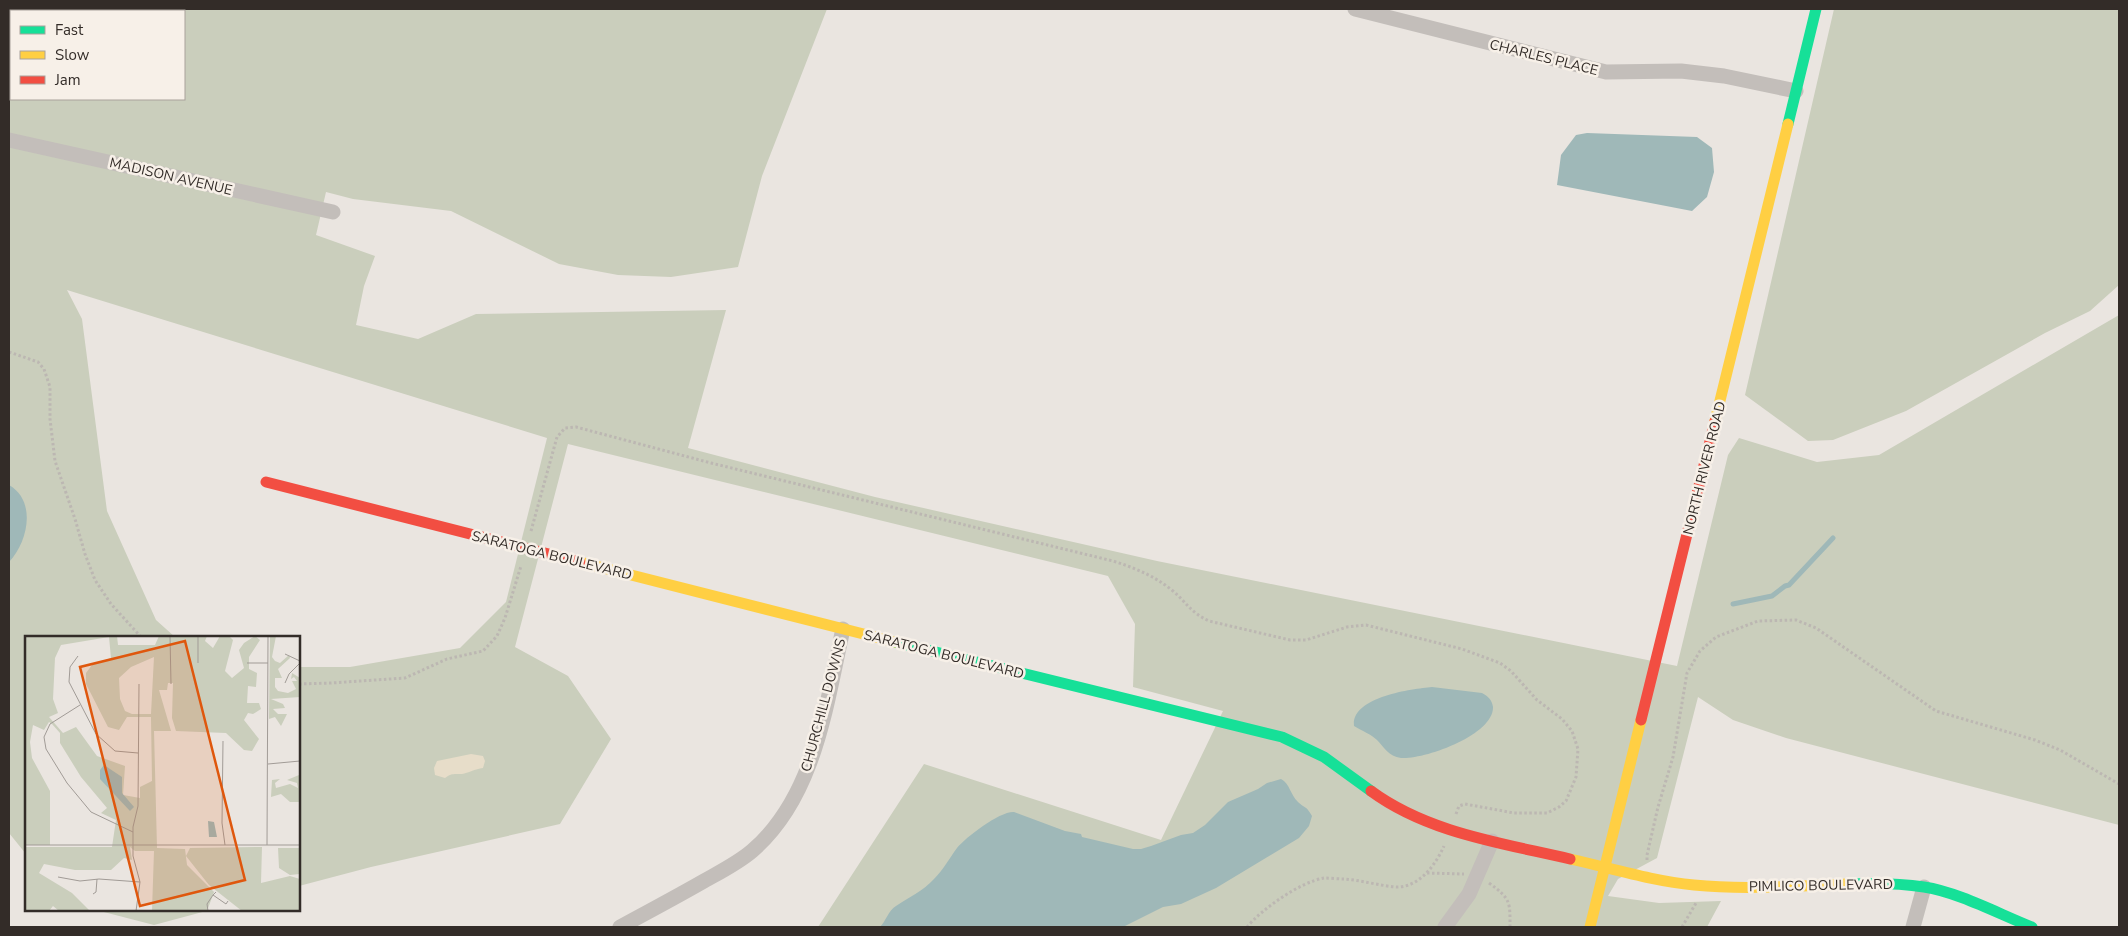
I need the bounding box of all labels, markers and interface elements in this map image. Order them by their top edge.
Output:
legend [10,10,185,100]
text: Fast [55,20,84,40]
street label: CHARLES PLACE [1488,35,1600,80]
text: Slow [55,45,90,65]
text: Jam [54,70,81,90]
street label: MADISON AVENUE [108,153,234,200]
street label: NORTH RIVER ROAD [1679,399,1730,537]
street label: SARATOGA BOULEVARD [470,526,634,585]
street label: SARATOGA BOULEVARD [862,625,1026,684]
inset map [25,636,300,911]
street label: CHURCHILL DOWNS [797,636,851,774]
street label: PIMLICO BOULEVARD [1749,875,1893,896]

